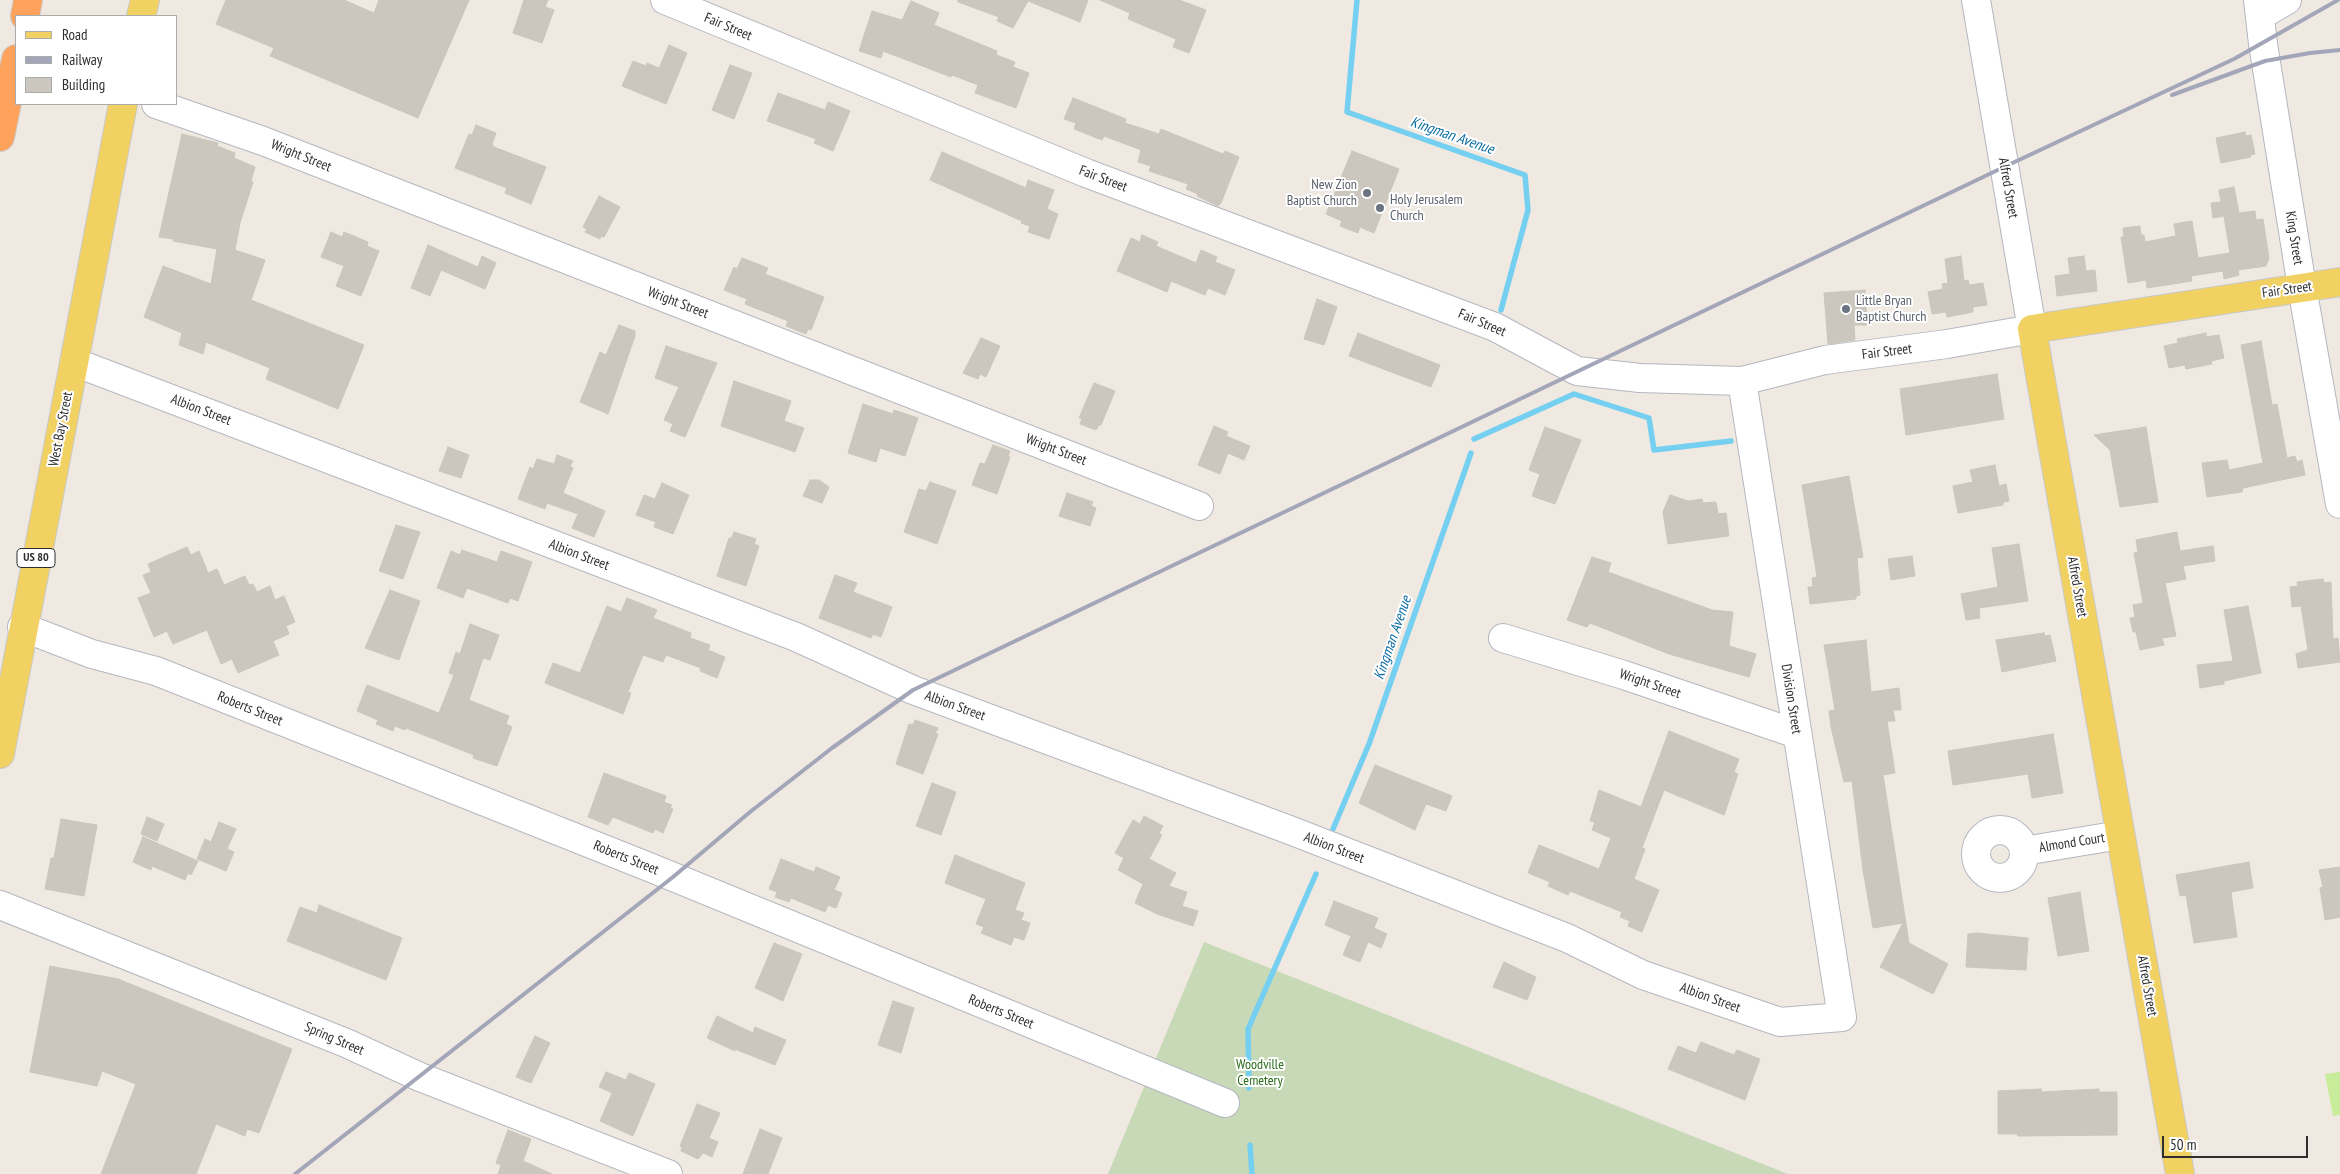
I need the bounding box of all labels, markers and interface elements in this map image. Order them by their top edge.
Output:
street label: Fair Street [702,9,754,45]
legend [15,15,178,105]
text: Road [62,25,88,44]
text: Railway [62,50,102,69]
text: Building [62,75,105,94]
water label: Kingman Avenue [1408,113,1496,159]
street label: Wright Street [268,136,334,176]
street label: Alfred Street [1994,156,2022,220]
street label: Fair Street [1077,162,1129,196]
place label: New Zion Baptist Church [1287,177,1357,210]
marker: New Zion Baptist Church [1361,187,1373,199]
place label: Holy Jerusalem Church [1390,192,1463,224]
marker: Holy Jerusalem Church [1374,202,1386,214]
street label: King Street [2281,210,2307,266]
street label: Fair Street [2261,278,2313,302]
street label: Wright Street [645,284,711,322]
place label: Little Bryan Baptist Church [1856,293,1926,326]
marker: Little Bryan Baptist Church [1840,303,1852,315]
street label: Fair Street [1456,305,1508,341]
street label: Fair Street [1861,341,1913,363]
street label: West Bay Street [46,390,76,468]
street label: Albion Street [169,391,233,429]
street label: Wright Street [1023,431,1089,469]
street label: Albion Street [547,536,611,574]
road number: US 80 [17,548,55,568]
street label: Alfred Street [2063,555,2091,619]
water label: Kingman Avenue [1370,594,1416,682]
street label: Division Street [1777,663,1805,735]
street label: Wright Street [1617,666,1683,702]
street label: Albion Street [922,687,988,725]
street label: Roberts Street [215,688,285,730]
street label: Albion Street [1302,829,1366,867]
street label: Almond Court [2038,830,2106,856]
street label: Roberts Street [591,837,661,879]
street label: Alfred Street [2133,954,2161,1018]
street label: Albion Street [1677,979,1743,1017]
street label: Roberts Street [966,991,1036,1033]
street label: Spring Street [302,1019,366,1059]
park label: Woodville Cemetery [1236,1057,1284,1090]
scale bar [2165,1126,2311,1158]
text: 50 m [2170,1135,2196,1154]

